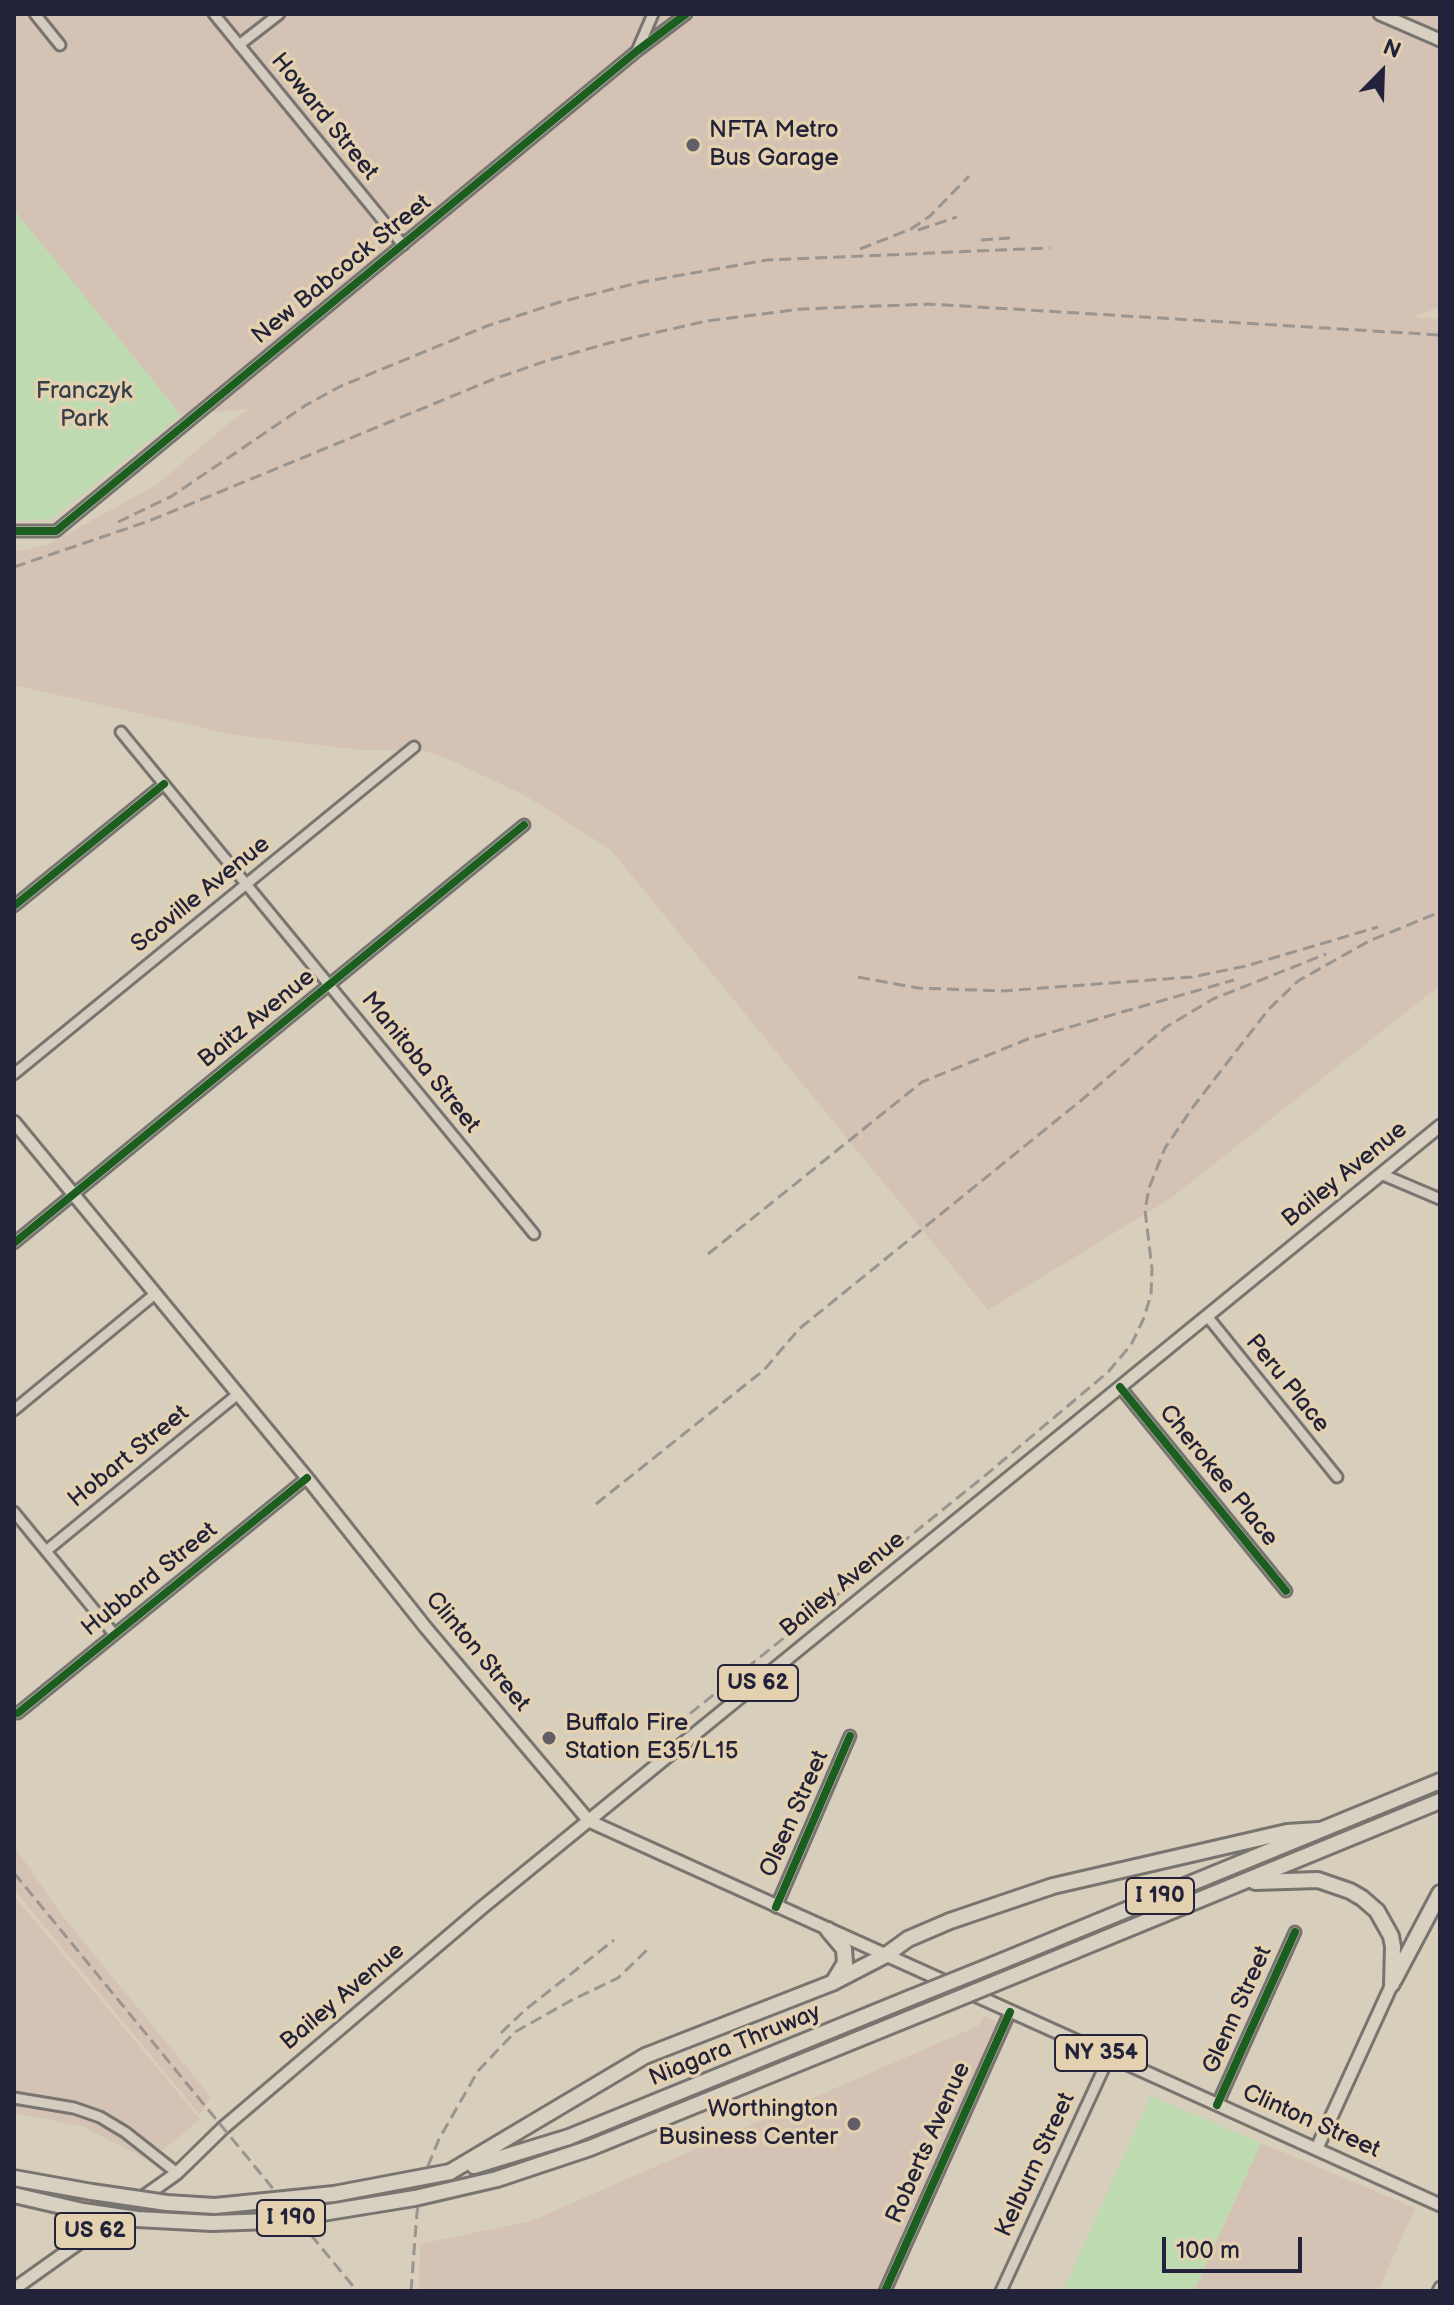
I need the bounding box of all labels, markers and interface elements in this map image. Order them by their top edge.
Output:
north arrow [1342,32,1422,112]
text: N [1379,34,1404,65]
street label: Howard Street [264,48,384,186]
place label: NFTA Metro Bus Garage [709,117,839,173]
marker: NFTA Metro Bus Garage [684,136,702,154]
street label: New Babcock Street [247,189,437,351]
park label: Franczyk Park [36,378,132,434]
street label: Scoville Avenue [126,830,276,960]
street label: Baitz Avenue [193,963,321,1075]
street label: Manitoba Street [354,987,486,1139]
street label: Bailey Avenue [1277,1116,1413,1234]
street label: Peru Place [1239,1329,1335,1439]
street label: Hobart Street [63,1400,195,1514]
street label: Cherokee Place [1152,1400,1284,1552]
street label: Hubbard Street [76,1517,224,1643]
street label: Bailey Avenue [775,1526,911,1644]
street label: Clinton Street [418,1586,536,1718]
road number: US 62 [718,1665,798,1701]
place label: Buffalo Fire Station E35/L15 [565,1710,738,1766]
marker: Buffalo Fire Station E35/L15 [540,1729,558,1747]
street label: Olsen Street [754,1746,836,1882]
road number: I 190 [1126,1878,1194,1914]
street label: Bailey Avenue [275,1937,411,2057]
street label: Glenn Street [1197,1942,1279,2078]
street label: Niagara Thruway [645,1998,825,2094]
road number: NY 354 [1055,2035,1147,2071]
street label: Roberts Avenue [881,2058,977,2228]
street label: Clinton Street [1238,2079,1384,2165]
street label: Kelburn Street [990,2088,1082,2242]
place label: Worthington Business Center [658,2096,838,2152]
marker: Worthington Business Center [845,2115,863,2133]
road number: I 190 [257,2200,325,2236]
road number: US 62 [55,2213,135,2249]
scale bar [1166,2221,1306,2271]
text: 100 m [1176,2236,1240,2265]

